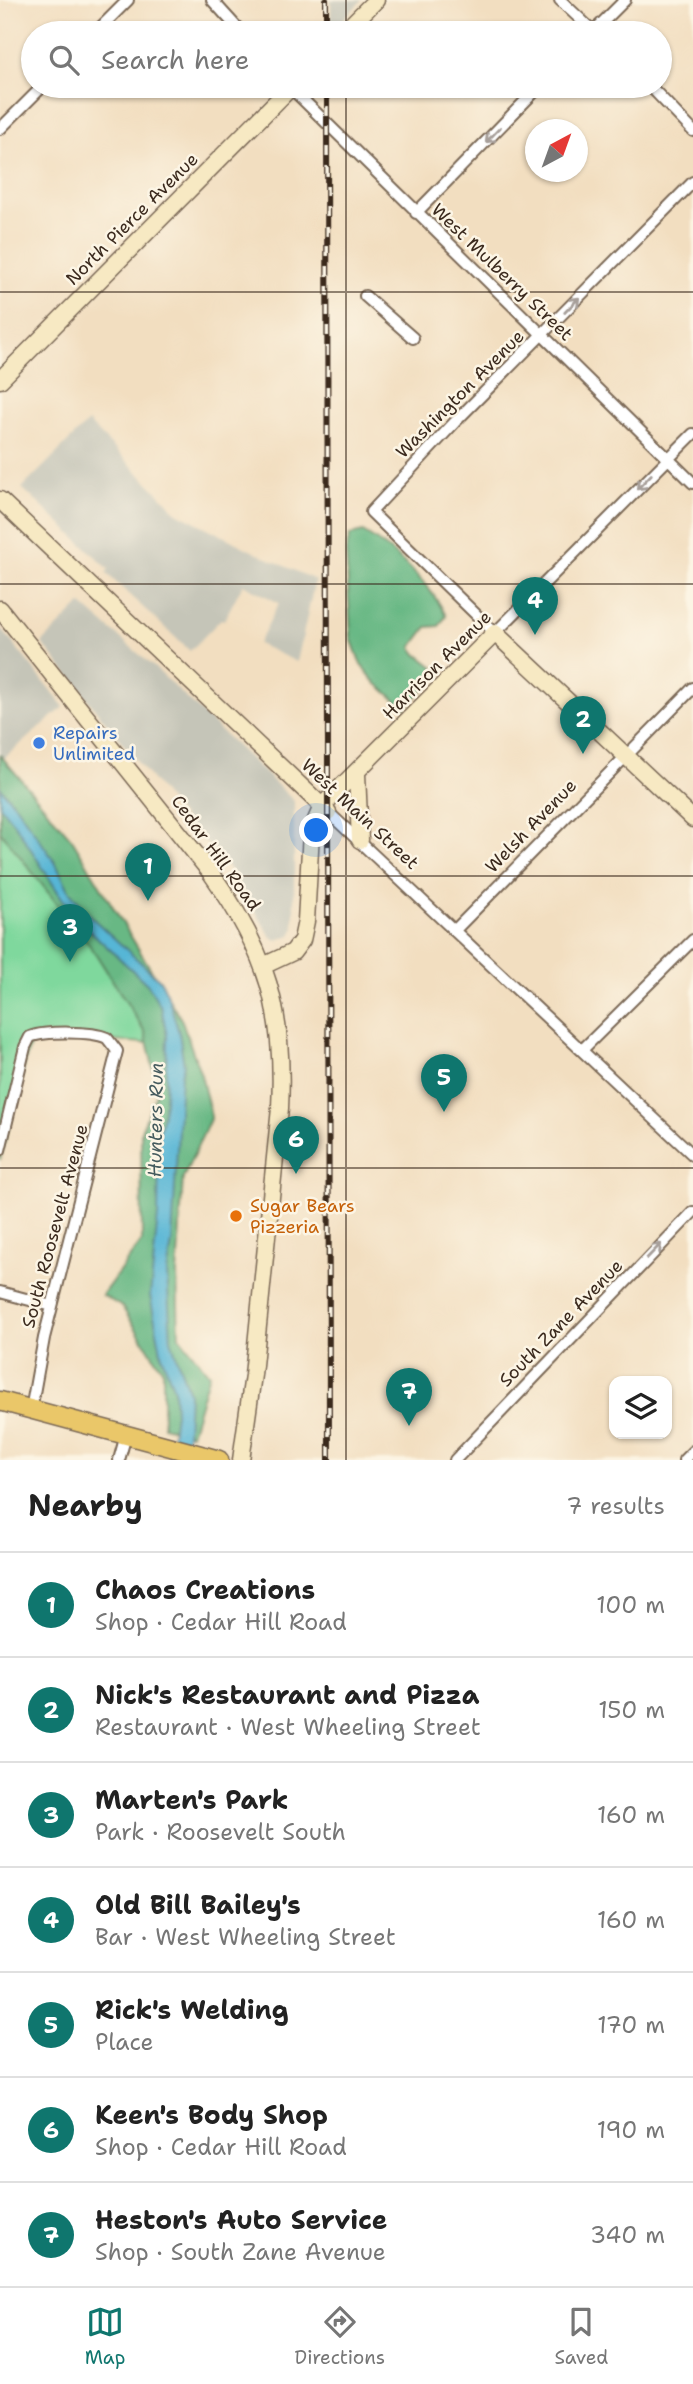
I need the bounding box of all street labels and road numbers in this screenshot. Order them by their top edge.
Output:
street label: North Pierce Avenue [61,148,203,290]
street label: West Mulberry Street [426,198,578,346]
street label: Washington Avenue [390,324,530,464]
street label: Harrison Avenue [377,605,497,725]
street label: West Main Street [296,753,424,875]
street label: Welsh Avenue [480,774,582,878]
street label: Cedar Hill Road [166,790,266,916]
street label: South Roosevelt Avenue [16,1121,94,1331]
street label: South Zane Avenue [494,1254,628,1392]

